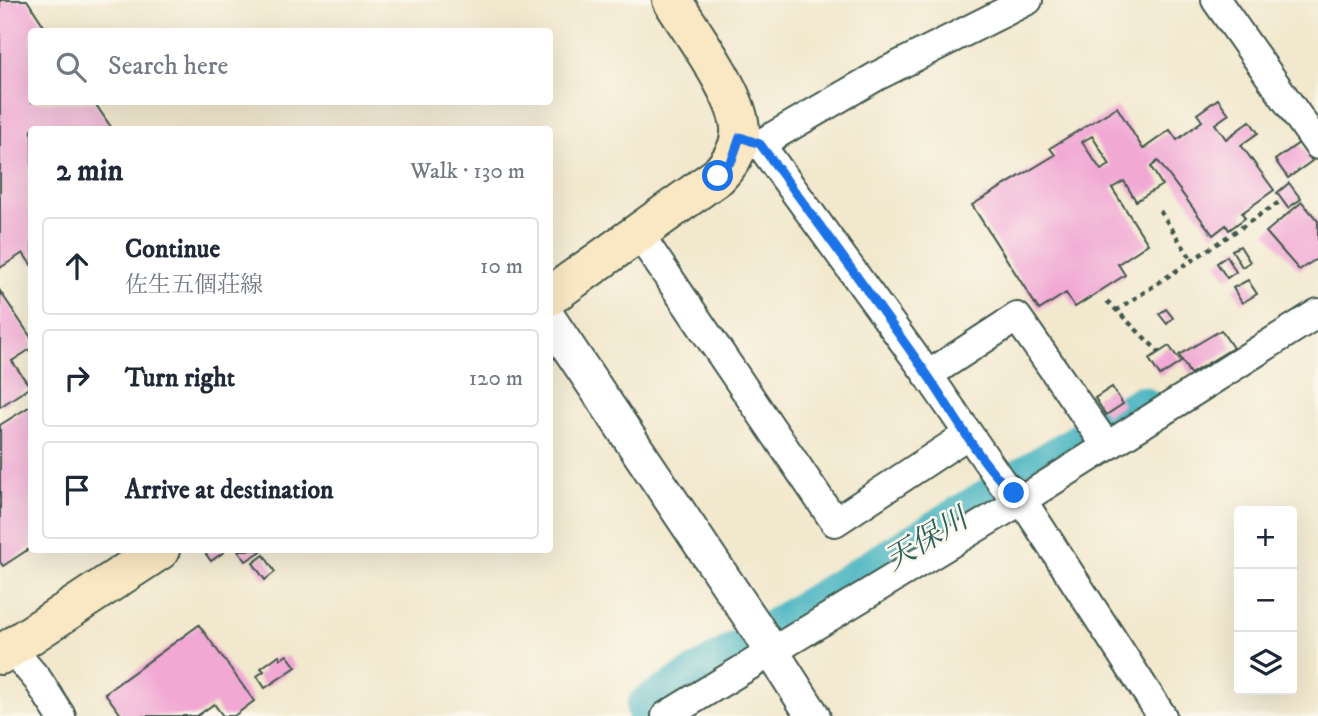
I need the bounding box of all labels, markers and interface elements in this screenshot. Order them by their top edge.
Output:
search box [28,28,553,105]
icon: search [52,48,90,86]
text: Search here [108,50,228,83]
text: 2 min [56,153,123,190]
text: Walk · 130 m [410,157,525,186]
route start [702,160,733,191]
text: Continue [125,233,220,266]
icon: ahead [58,247,96,285]
text: 10 m [480,252,523,281]
text: 佐生五個荘線 [125,271,263,300]
icon: right [58,359,96,397]
text: Turn right [125,362,235,395]
text: 120 m [469,364,523,393]
icon: arrive [58,471,96,509]
text: Arrive at destination [125,474,334,507]
route end [998,477,1029,508]
water label: 天保川 [879,500,977,579]
map controls [1234,506,1297,695]
button: + [1234,506,1297,569]
button: − [1234,569,1297,632]
button: layers [1234,632,1297,695]

